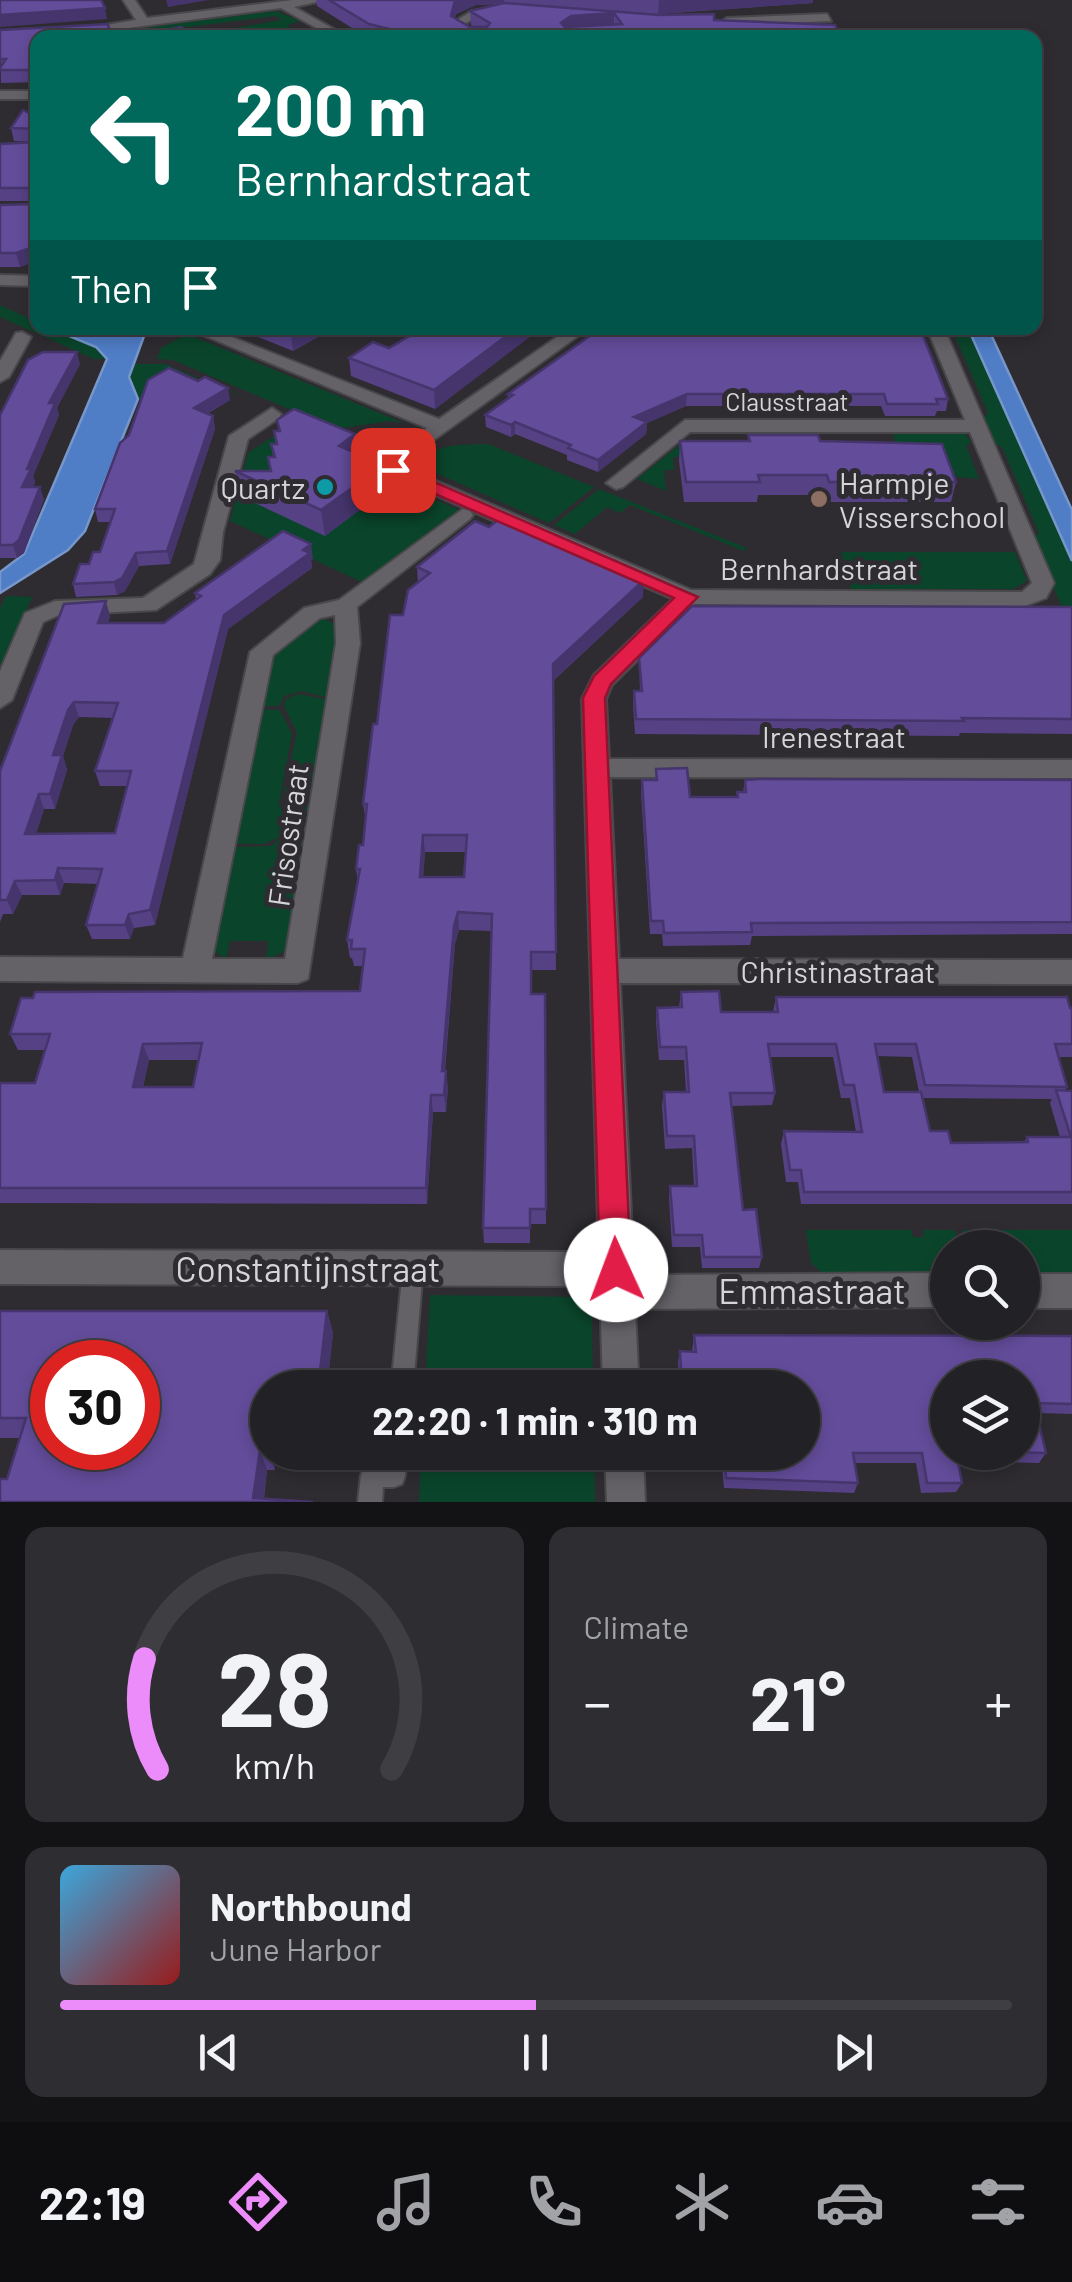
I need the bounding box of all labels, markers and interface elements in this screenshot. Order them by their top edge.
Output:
text: 200 m [235,66,426,150]
icon: left [70,70,200,200]
text: Bernhardstraat [235,151,532,205]
icon: arrive [173,260,228,315]
text: Then [70,265,153,311]
street label: Clausstraat [725,386,849,416]
pin [351,428,436,513]
icon: arrive [366,443,421,498]
place label: Harmpje Visserschool [839,464,1005,534]
place label: Quartz [221,469,305,505]
marker: Quartz [314,476,336,498]
marker: Harmpje Visserschool [808,488,830,510]
street label: Bernhardstraat [720,550,918,586]
street label: Irenestraat [762,718,906,754]
street label: Frisostraat [259,761,315,909]
street label: Christinastraat [740,953,936,989]
position arrow [564,1218,668,1322]
map controls [930,1230,1040,1470]
button: search [930,1230,1040,1340]
street label: Constantijnstraat [175,1247,441,1289]
street label: Emmastraat [718,1269,906,1311]
speed limit sign: 30 [30,1340,160,1470]
button: layers [930,1360,1040,1470]
text: 22:20 · 1 min · 310 m [372,1397,698,1443]
text: Climate [584,1607,689,1645]
text: 28 [217,1623,332,1748]
text: 21° [750,1656,846,1746]
text: − [584,1668,611,1734]
text: + [984,1668,1012,1734]
text: km/h [234,1743,315,1786]
text: Northbound [210,1883,412,1929]
text: June Harbor [210,1929,381,1967]
icon: previous [191,2025,246,2080]
icon: pause [508,2025,563,2080]
icon: next [826,2025,881,2080]
icon: directions [223,2167,293,2237]
icon: music [371,2167,441,2237]
icon: phone [519,2167,589,2237]
icon: climate [667,2167,737,2237]
icon: car [815,2167,885,2237]
icon: filters [963,2167,1033,2237]
text: 22:19 [39,2175,146,2229]

